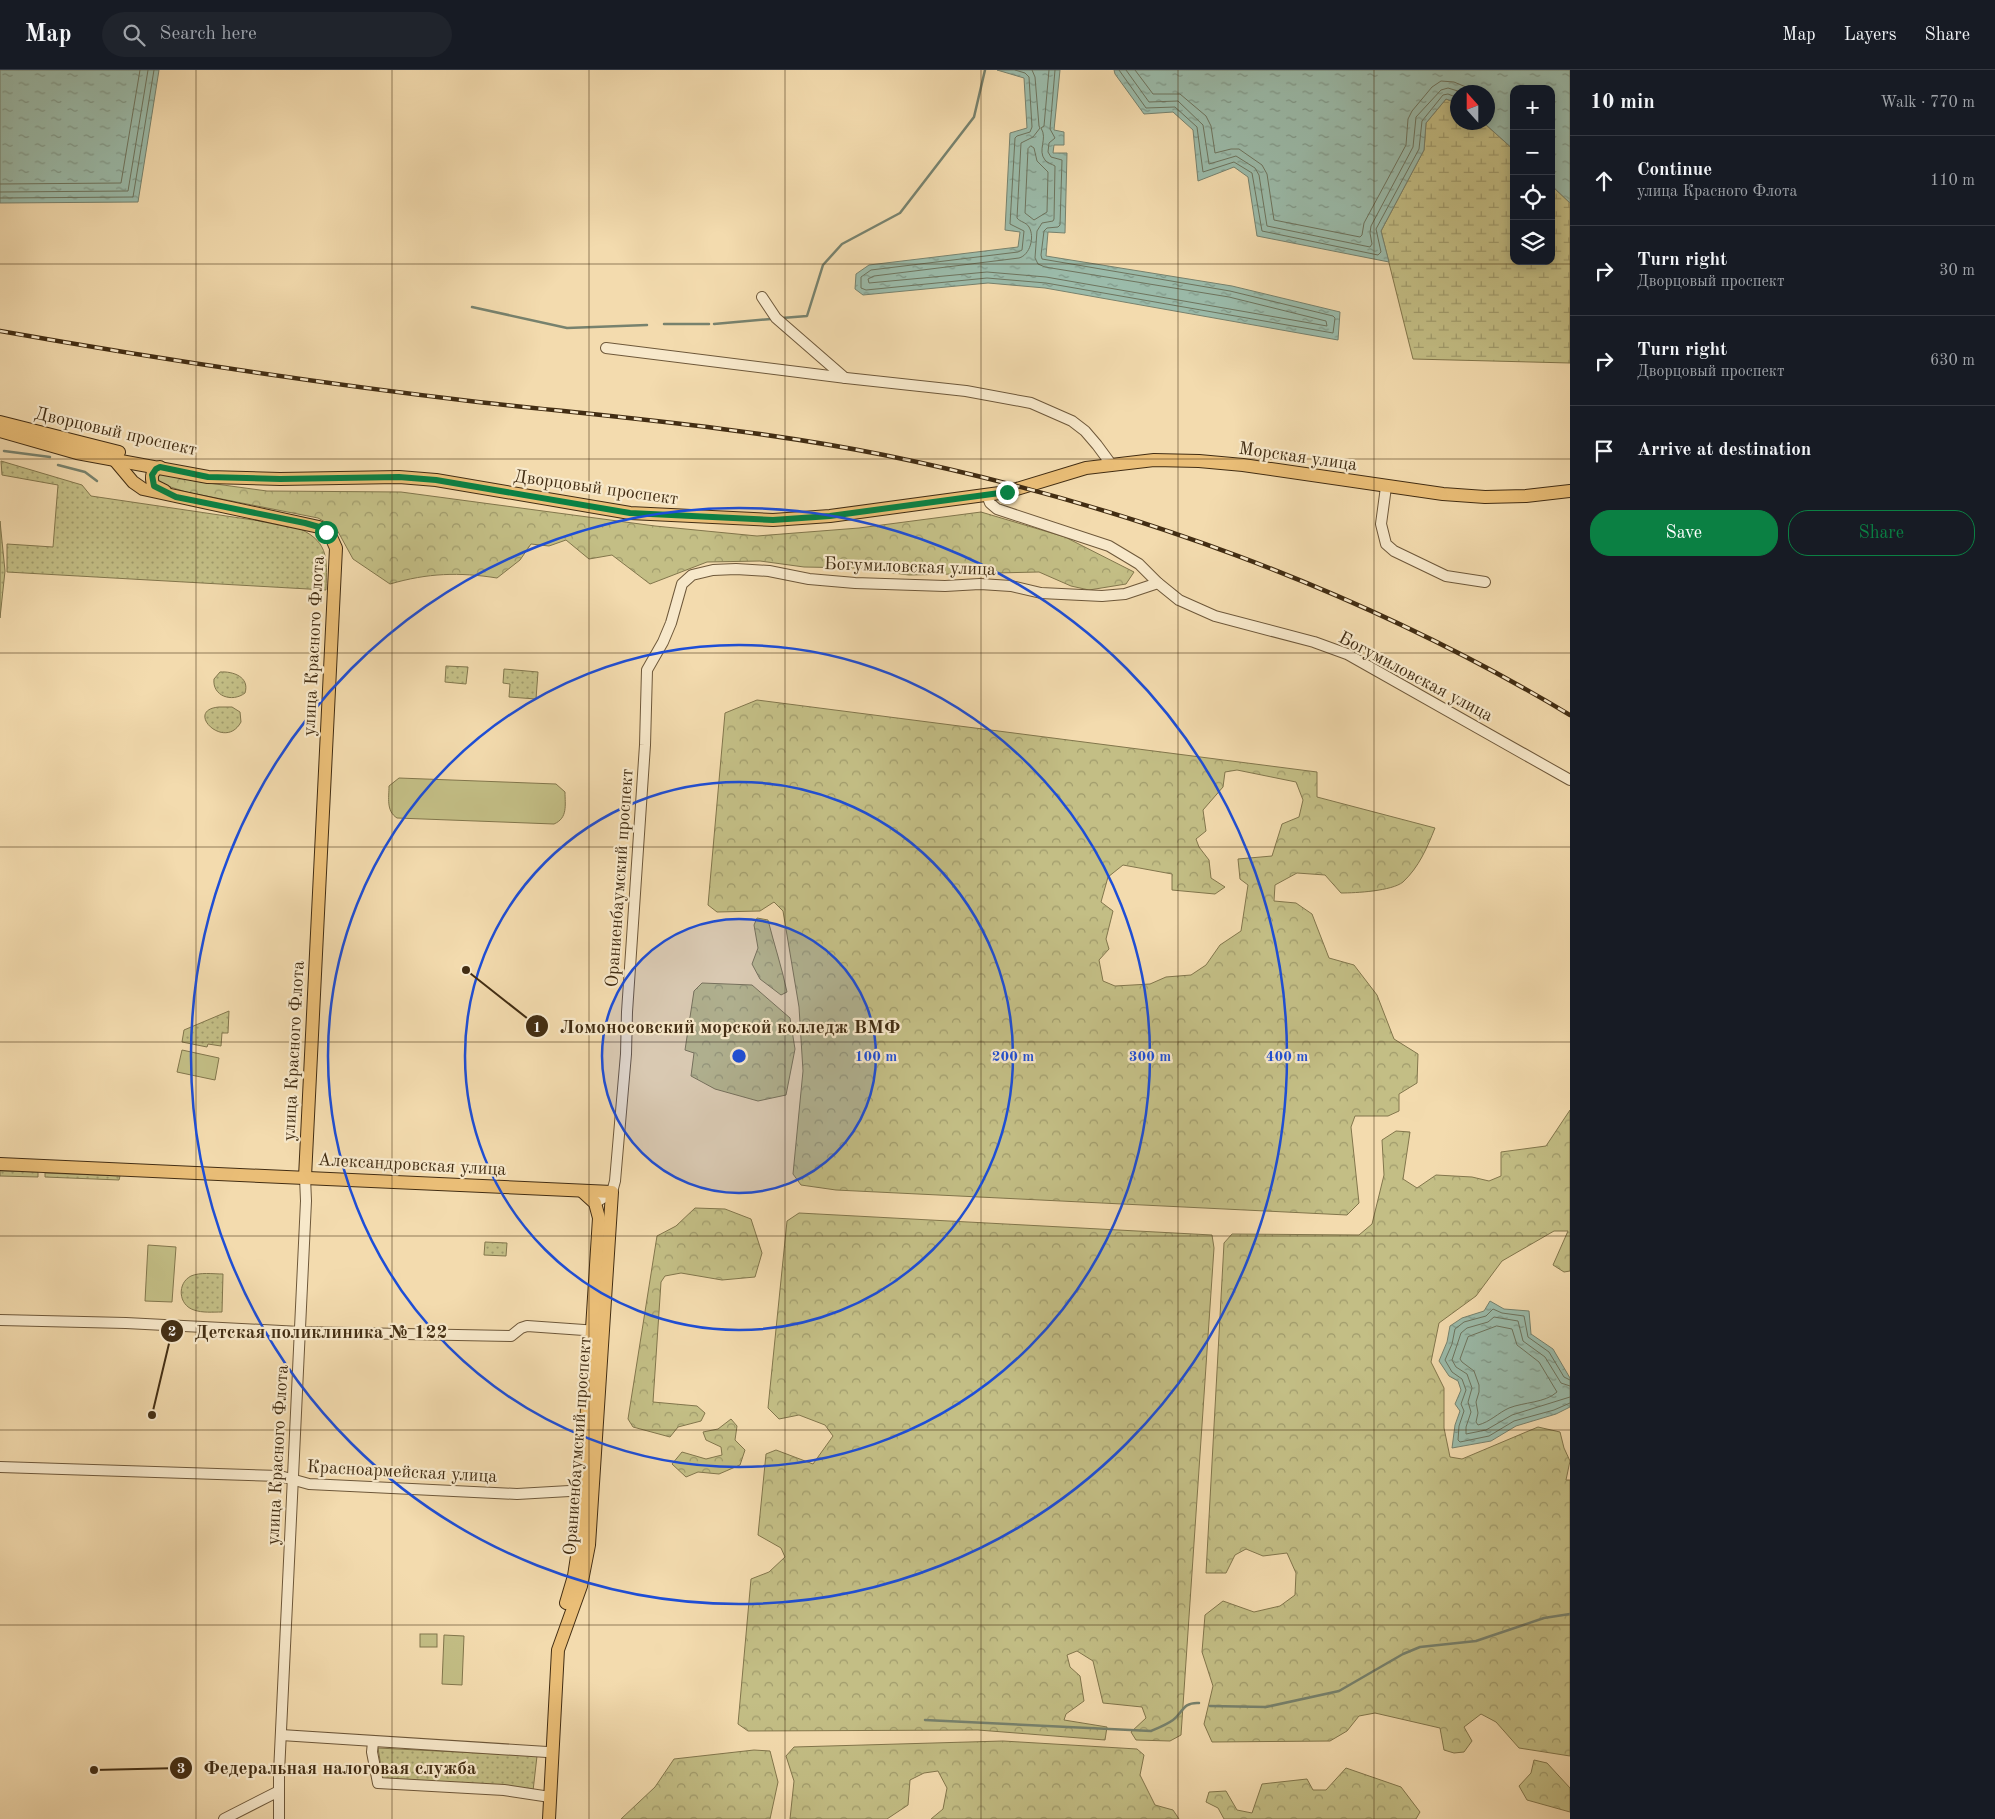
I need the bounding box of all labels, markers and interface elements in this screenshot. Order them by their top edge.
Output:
search box [102,12,452,57]
icon: search [120,21,148,49]
text: Map [25,23,72,47]
text: Search here [160,25,257,44]
text: Map [1782,26,1816,44]
text: Layers [1844,26,1896,44]
text: Share [1924,26,1970,44]
north arrow [1450,85,1495,130]
map controls [1510,85,1555,265]
button: + [1510,85,1555,130]
text: 10 min [1590,92,1655,113]
text: Walk · 770 m [1880,95,1975,111]
button: − [1510,130,1555,175]
text: Continue [1637,161,1712,180]
icon: ahead [1590,167,1618,195]
text: 110 m [1930,173,1975,189]
button: locate [1510,175,1555,220]
text: улица Красного Флота [1637,184,1797,200]
button: layers [1510,220,1555,265]
text: Turn right [1637,251,1727,270]
icon: right [1590,257,1618,285]
text: 30 m [1939,263,1975,279]
text: Дворцовый проспект [1637,274,1784,290]
text: Turn right [1637,341,1727,360]
icon: right [1590,347,1618,375]
text: 630 m [1930,353,1975,369]
text: Дворцовый проспект [1637,364,1784,380]
street label: Дворцовый проспект [33,405,199,459]
icon: arrive [1590,437,1618,465]
street label: Морская улица [1237,440,1358,474]
text: Arrive at destination [1637,441,1811,460]
street label: Дворцовый проспект [512,468,679,508]
route end [996,481,1019,504]
button: Save [1590,510,1778,556]
button: Share [1788,510,1975,556]
route start [315,521,338,544]
street label: улица Красного Флота [300,555,328,737]
street label: Богумиловская улица [824,555,996,579]
street label: Богумиловская улица [1335,629,1496,725]
street label: Ораниенбаумский проспект [603,768,637,988]
street label: улица Красного Флота [280,960,308,1142]
callout: Ломоносовский морской колледж ВМФ [524,1009,910,1043]
text: Ломоносовский морской колледж ВМФ [560,1019,900,1038]
text: 1 [533,1021,541,1036]
centre of rings [730,1047,748,1065]
text: 100 m [855,1050,897,1065]
text: 200 m [992,1050,1034,1065]
text: 300 m [1129,1050,1171,1065]
text: 400 m [1266,1050,1308,1065]
street label: Александровская улица [317,1151,507,1179]
callout: Детская поликлиника № 122 [160,1314,457,1348]
text: Детская поликлиника № 122 [195,1324,447,1343]
text: 2 [168,1325,176,1340]
street label: Ораниенбаумский проспект [561,1336,595,1556]
street label: улица Красного Флота [264,1364,292,1546]
street label: Красноармейская улица [306,1458,498,1486]
callout: Федеральная налоговая служба [168,1751,486,1785]
text: Федеральная налоговая служба [204,1760,477,1779]
text: 3 [177,1762,185,1777]

